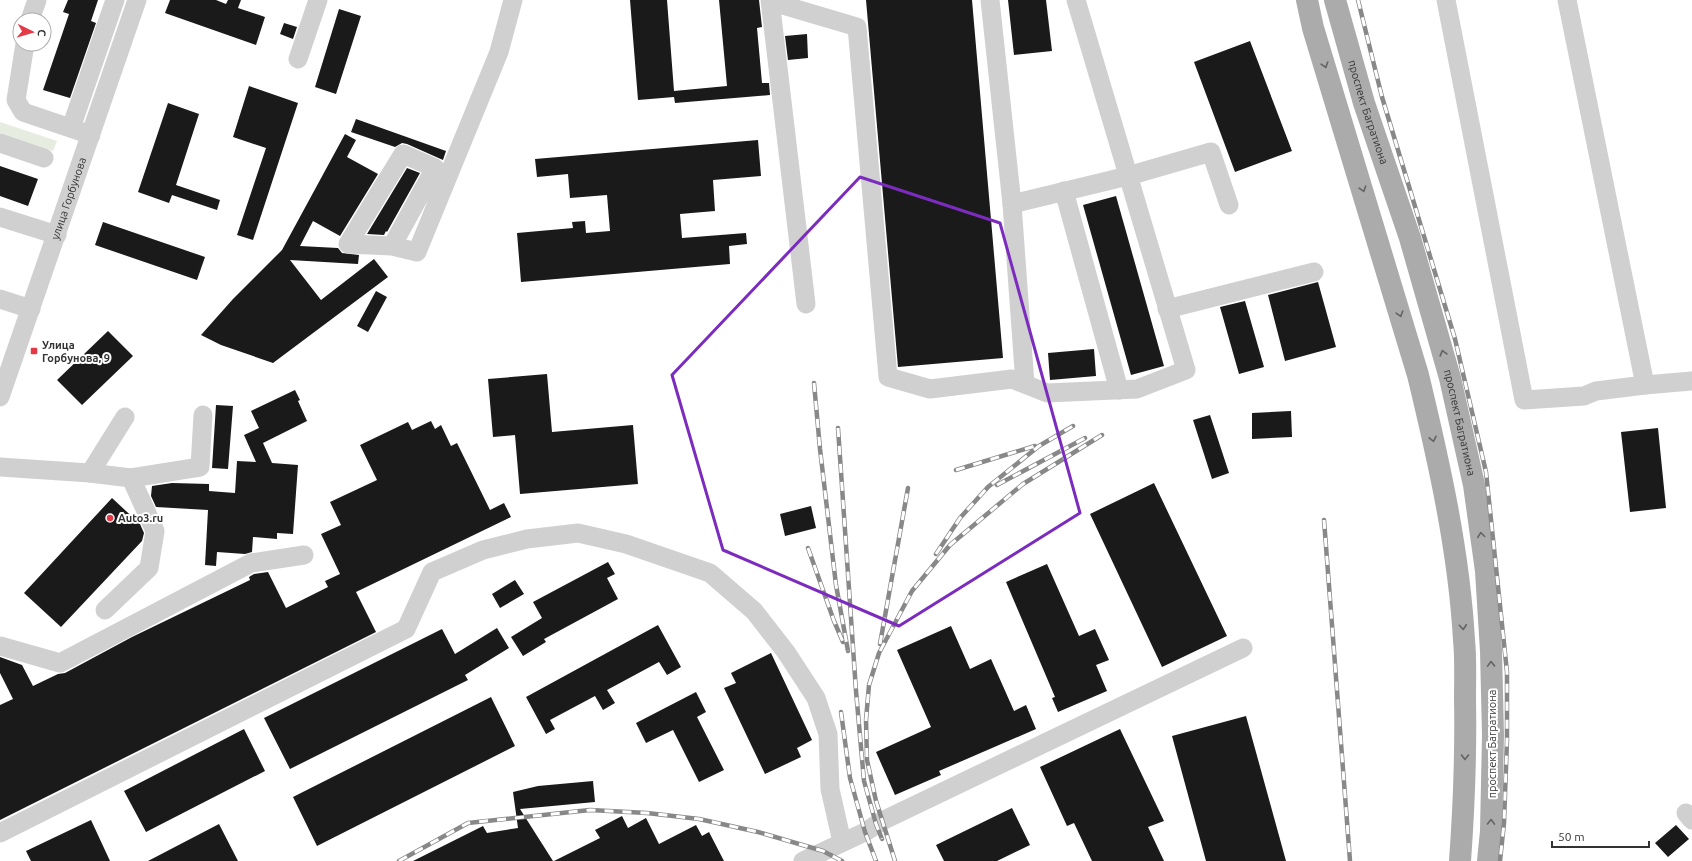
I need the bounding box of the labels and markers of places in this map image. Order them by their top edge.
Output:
place label: Улица Горбунова, 9 [42,339,110,364]
marker: Улица Горбунова, 9 [29,346,39,356]
place label: Auto3.ru [118,512,163,524]
marker: Auto3.ru [105,513,115,523]

